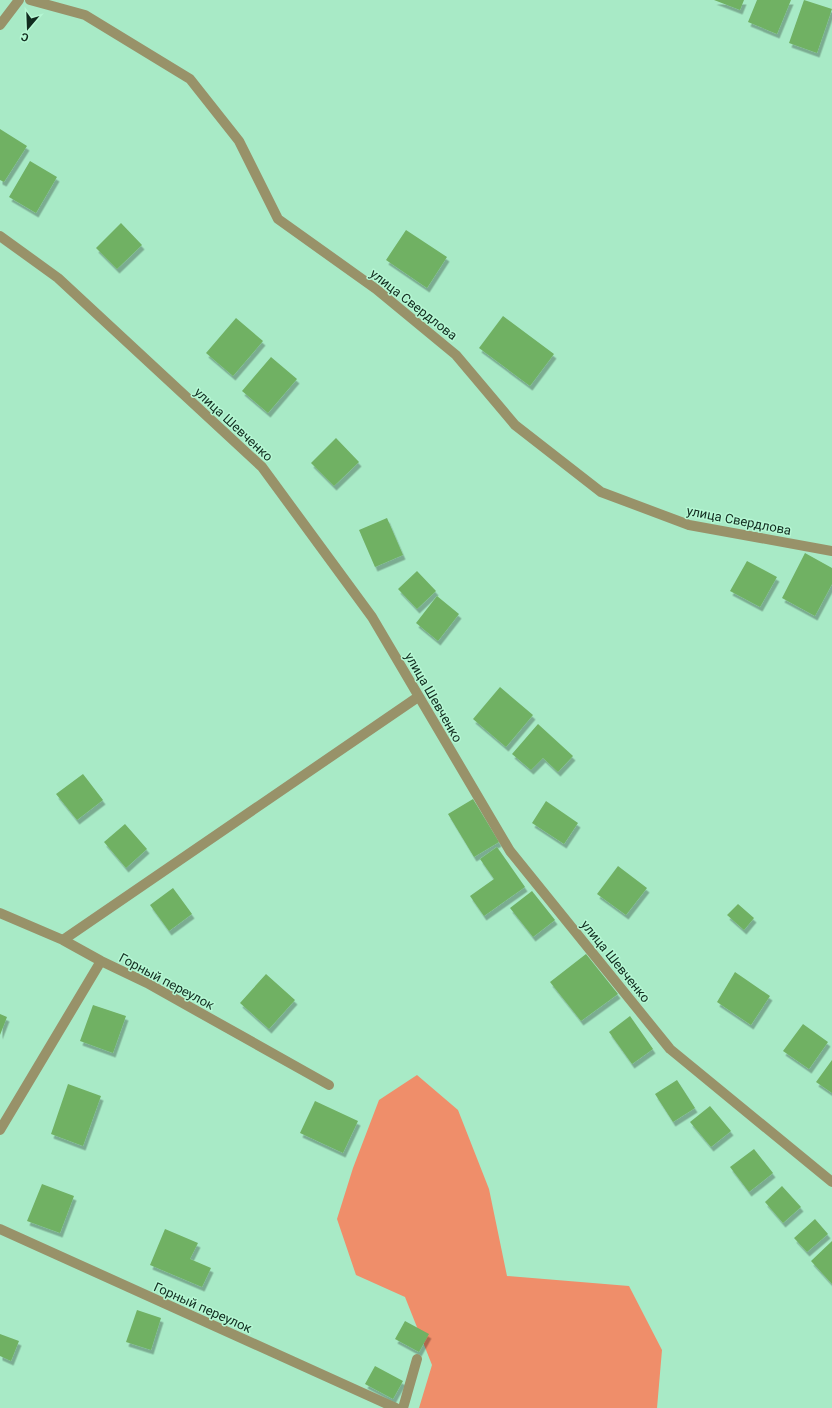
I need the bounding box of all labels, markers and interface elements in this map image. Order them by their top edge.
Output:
north arrow [8,8,48,48]
text: С [19,30,30,44]
street label: улица Свердлова [367,266,460,343]
street label: улица Шевченко [192,384,276,464]
street label: улица Свердлова [685,503,792,538]
street label: улица Шевченко [402,650,465,745]
street label: улица Шевченко [578,917,653,1005]
street label: Горный переулок [117,950,217,1013]
street label: Горный переулок [152,1279,254,1336]

